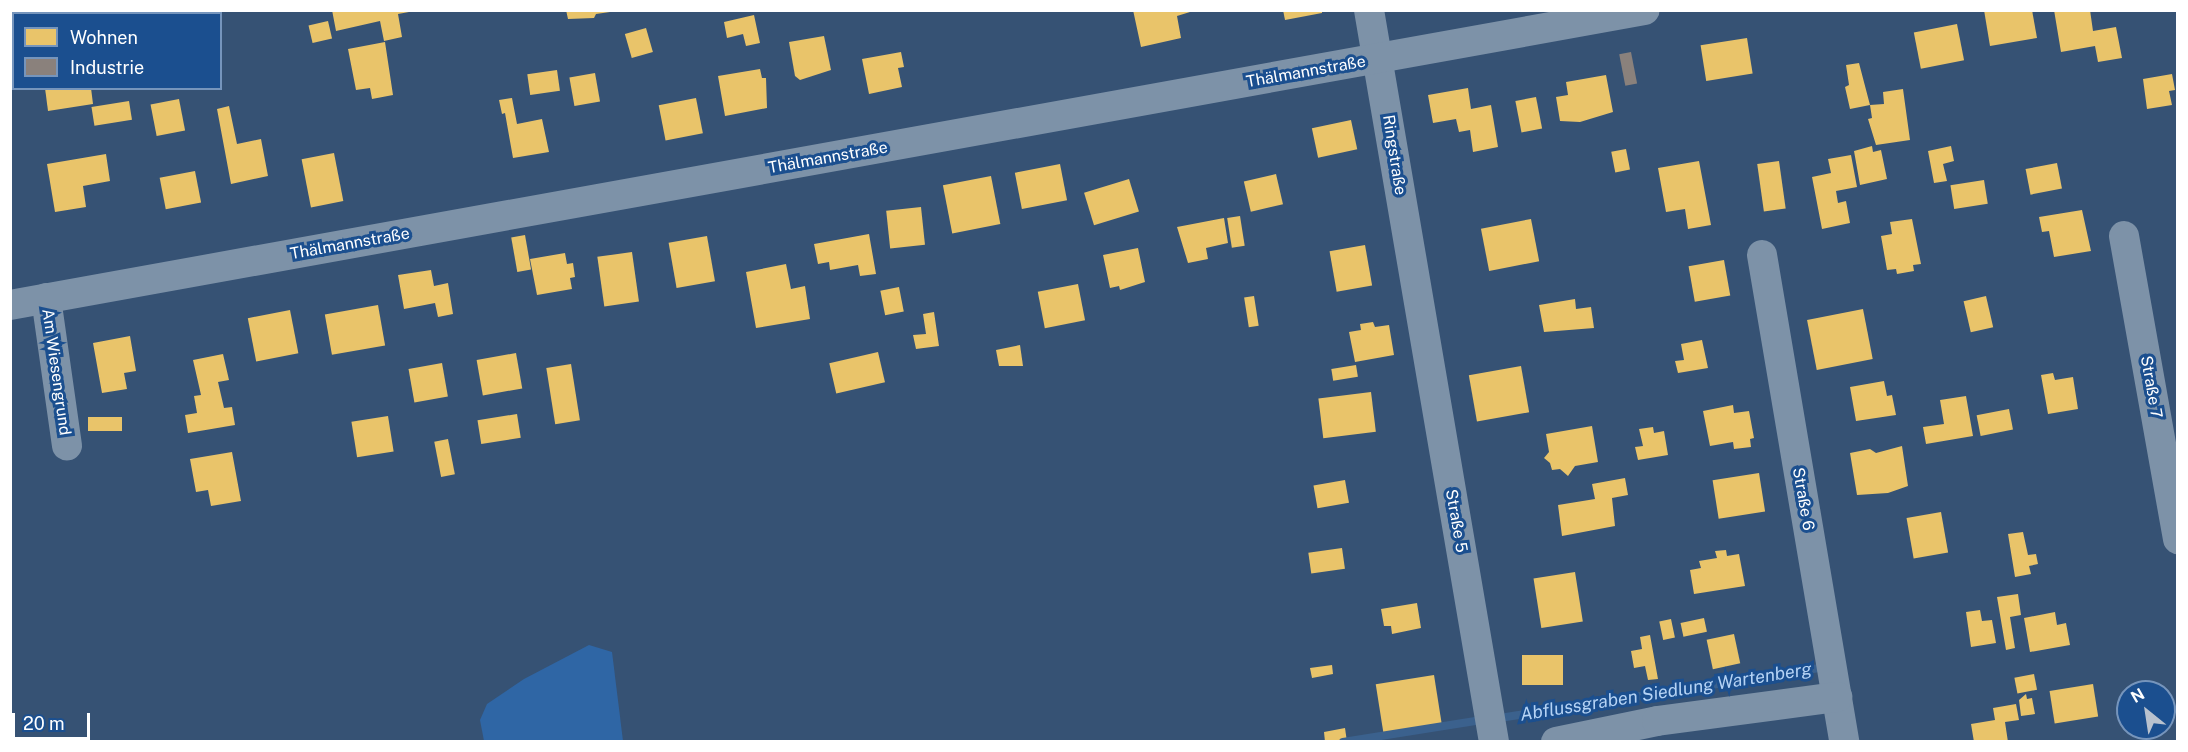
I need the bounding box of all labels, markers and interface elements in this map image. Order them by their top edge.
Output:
legend [12,12,222,90]
text: Wohnen [70,27,138,48]
street label: Thälmannstraße [1245,52,1367,92]
text: Industrie [70,57,144,78]
street label: Ringstraße [1378,113,1410,197]
street label: Thälmannstraße [767,138,889,178]
street label: Thälmannstraße [289,224,411,264]
street label: Am Wiesengrund [38,307,74,437]
street label: Straße 7 [2136,354,2166,420]
street label: Straße 6 [1788,466,1818,532]
street label: Straße 5 [1441,488,1471,554]
water label: Abflussgraben Siedlung Wartenberg [1518,658,1814,726]
north arrow [2116,680,2176,740]
text: N [2128,684,2148,707]
scale bar [15,701,93,739]
text: 20 m [23,713,65,734]

